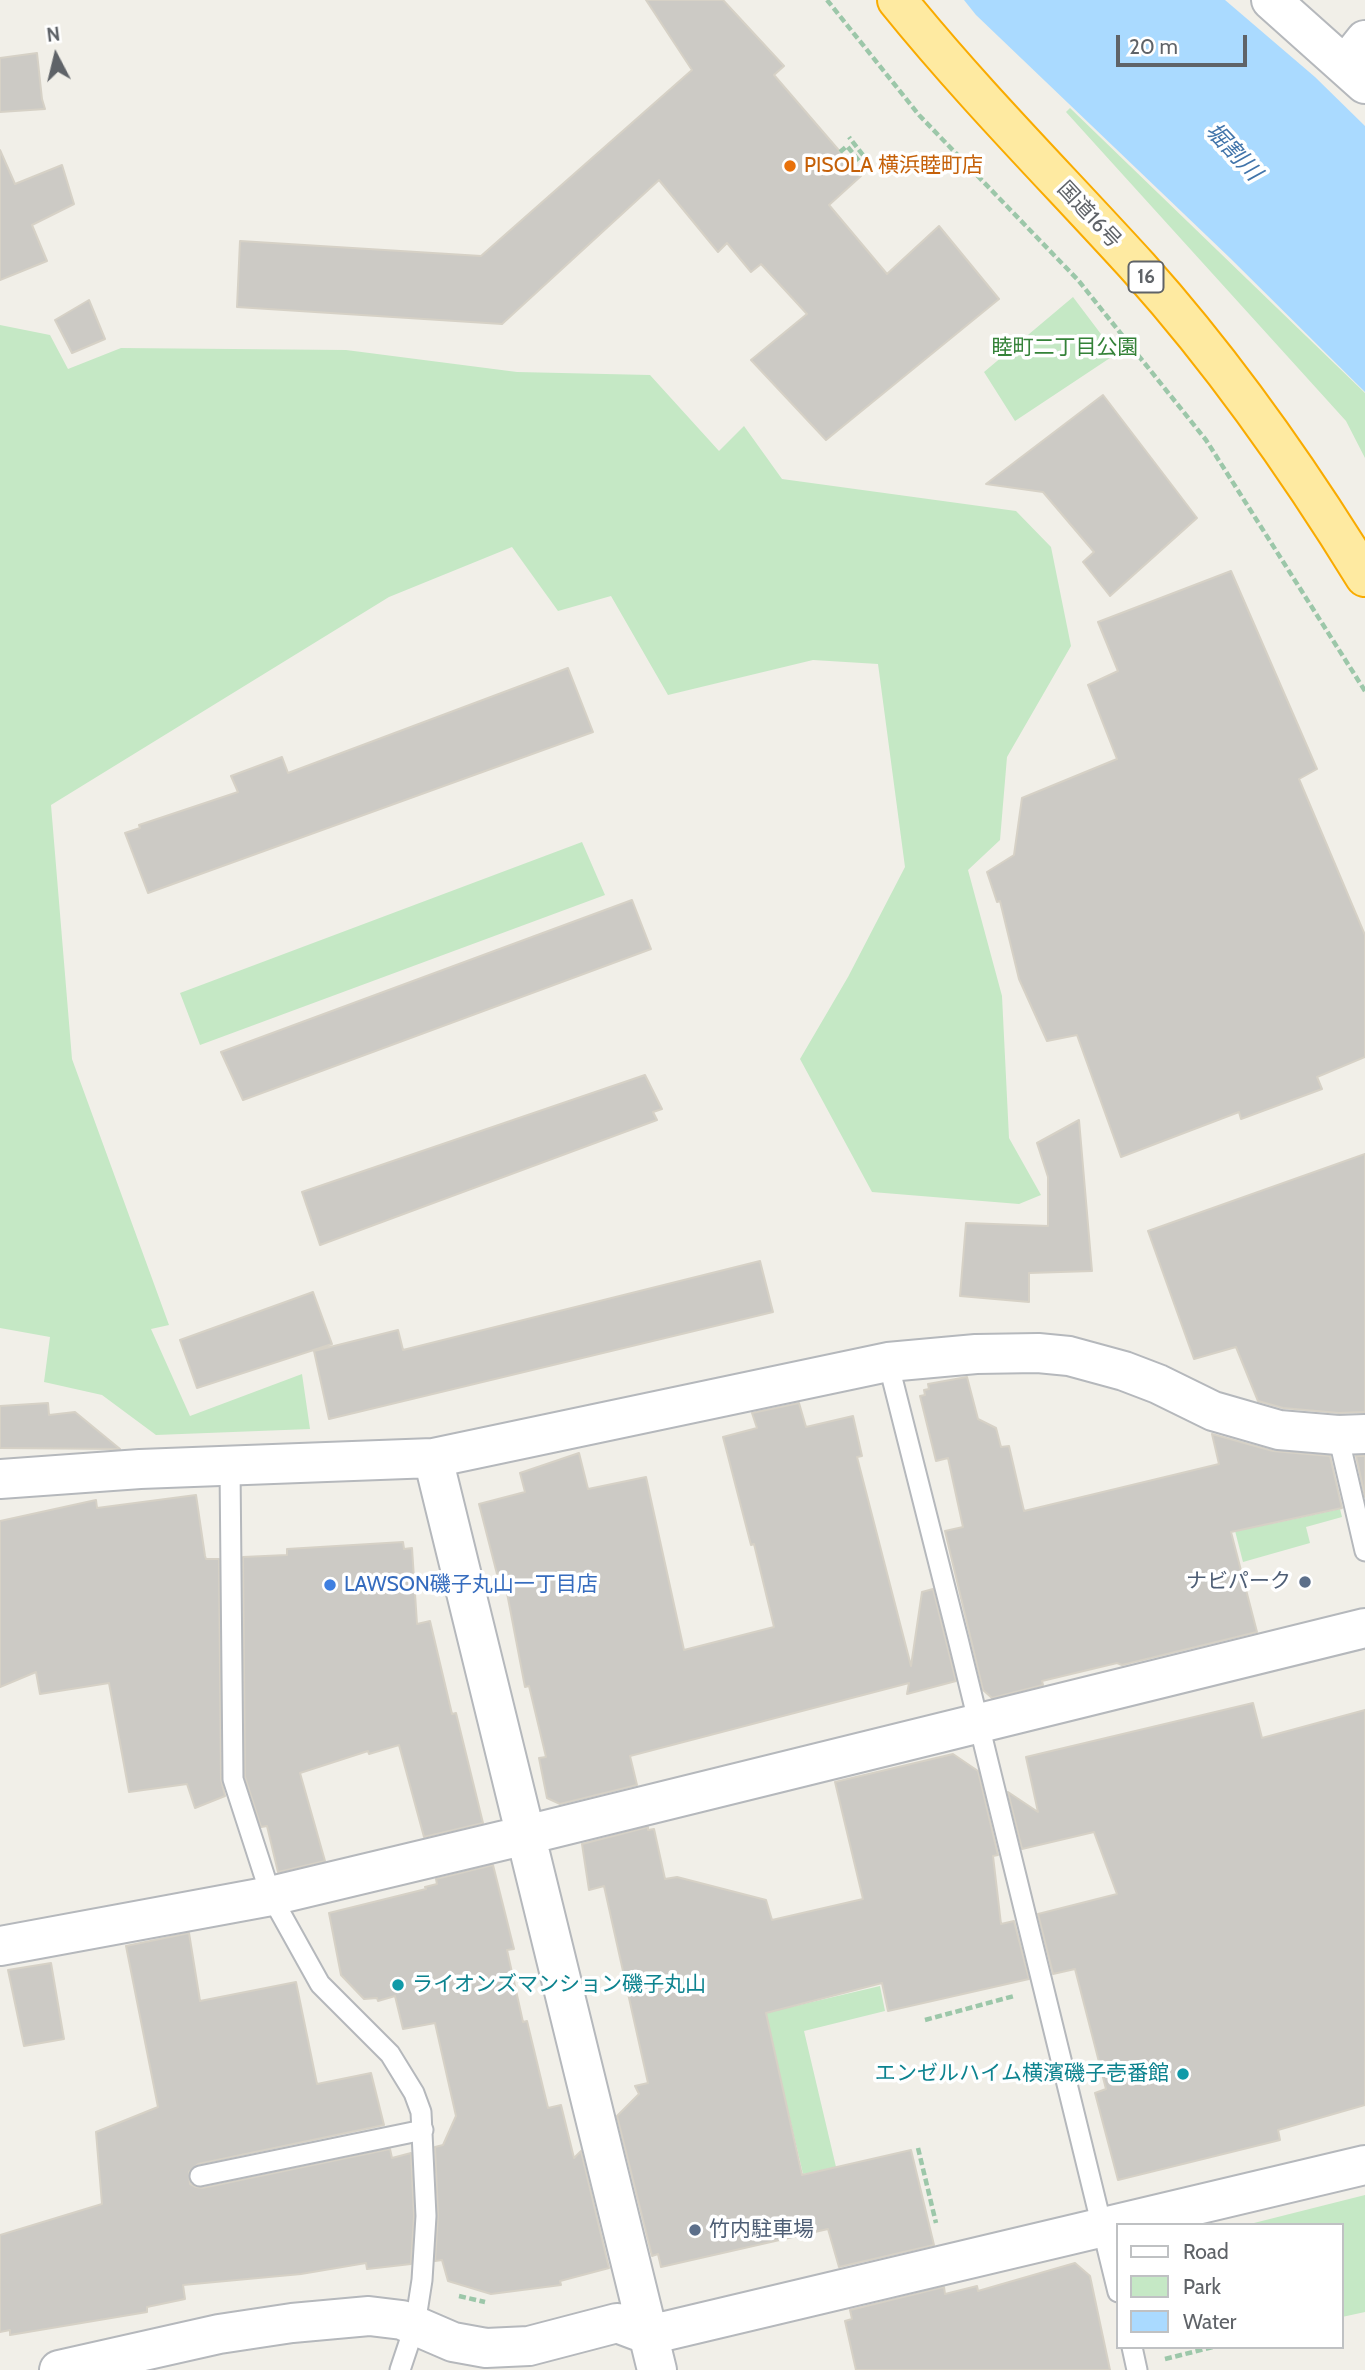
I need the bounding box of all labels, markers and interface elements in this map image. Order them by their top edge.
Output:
north arrow [21,21,91,91]
scale bar [1120,21,1251,65]
text: N [45,22,61,47]
text: 20 m [1129,34,1178,59]
water label: 堀割川 [1199,117,1267,187]
place label: PISOLA 横浜睦町店 [804,153,983,179]
marker: PISOLA 横浜睦町店 [782,158,798,174]
street label: 国道16号 [1052,177,1126,253]
road number: 16 [1128,262,1164,292]
park label: 睦町二丁目公園 [992,335,1138,361]
place label: ナビパーク [1186,1569,1291,1595]
place label: LAWSON磯子丸山一丁目店 [344,1572,598,1598]
marker: ナビパーク [1297,1574,1313,1590]
marker: LAWSON磯子丸山一丁目店 [322,1577,338,1593]
place label: ライオンズマンション磯子丸山 [412,1972,706,1998]
marker: ライオンズマンション磯子丸山 [390,1977,406,1993]
place label: エンゼルハイム横濱磯子壱番館 [875,2061,1169,2087]
marker: エンゼルハイム横濱磯子壱番館 [1175,2066,1191,2082]
place label: 竹内駐車場 [709,2217,814,2243]
marker: 竹内駐車場 [687,2222,703,2238]
legend [1116,2223,1344,2349]
text: Road [1183,2239,1229,2264]
text: Park [1183,2274,1221,2299]
text: Water [1183,2309,1236,2334]

